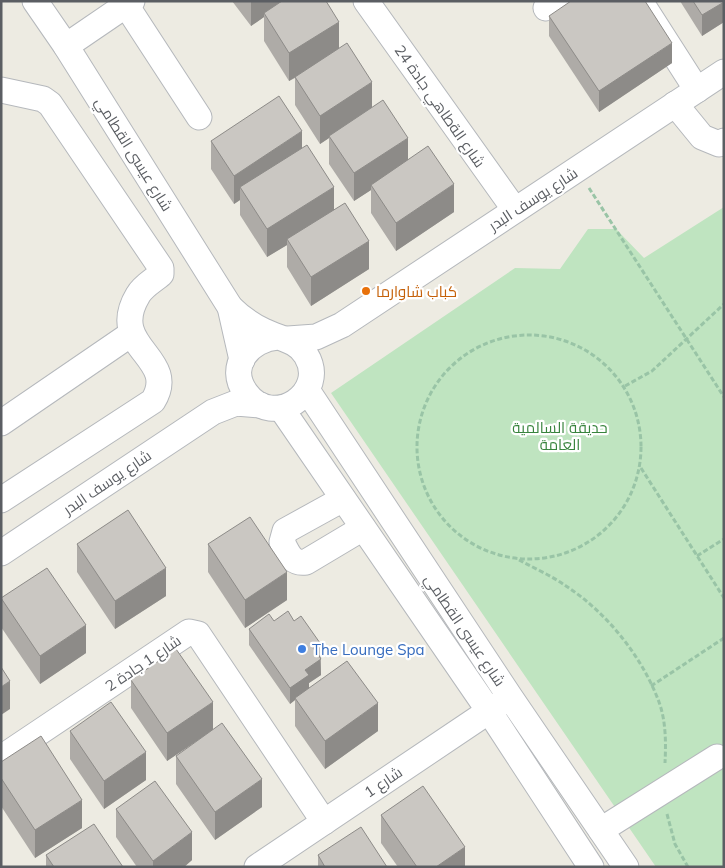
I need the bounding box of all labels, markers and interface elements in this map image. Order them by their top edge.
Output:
street label: شارع الةطاهي جادة 24 [388,41,489,173]
street label: شارع عيسى القطامي [89,93,177,216]
street label: شارع يوسف البدر [484,163,582,237]
place label: كباب شاوارما [376,282,457,301]
marker: كباب شاوارما [360,285,372,297]
park label: حديقة السالمية العامة [512,418,608,454]
street label: شارع يوسف البدر [58,446,156,521]
street label: شارع عيسى القطامي [418,570,510,691]
street label: شارع 1 جادة 2 [101,631,186,697]
place label: The Lounge Spa [312,640,425,659]
marker: The Lounge Spa [296,643,308,655]
street label: شارع 1 [360,762,407,803]

